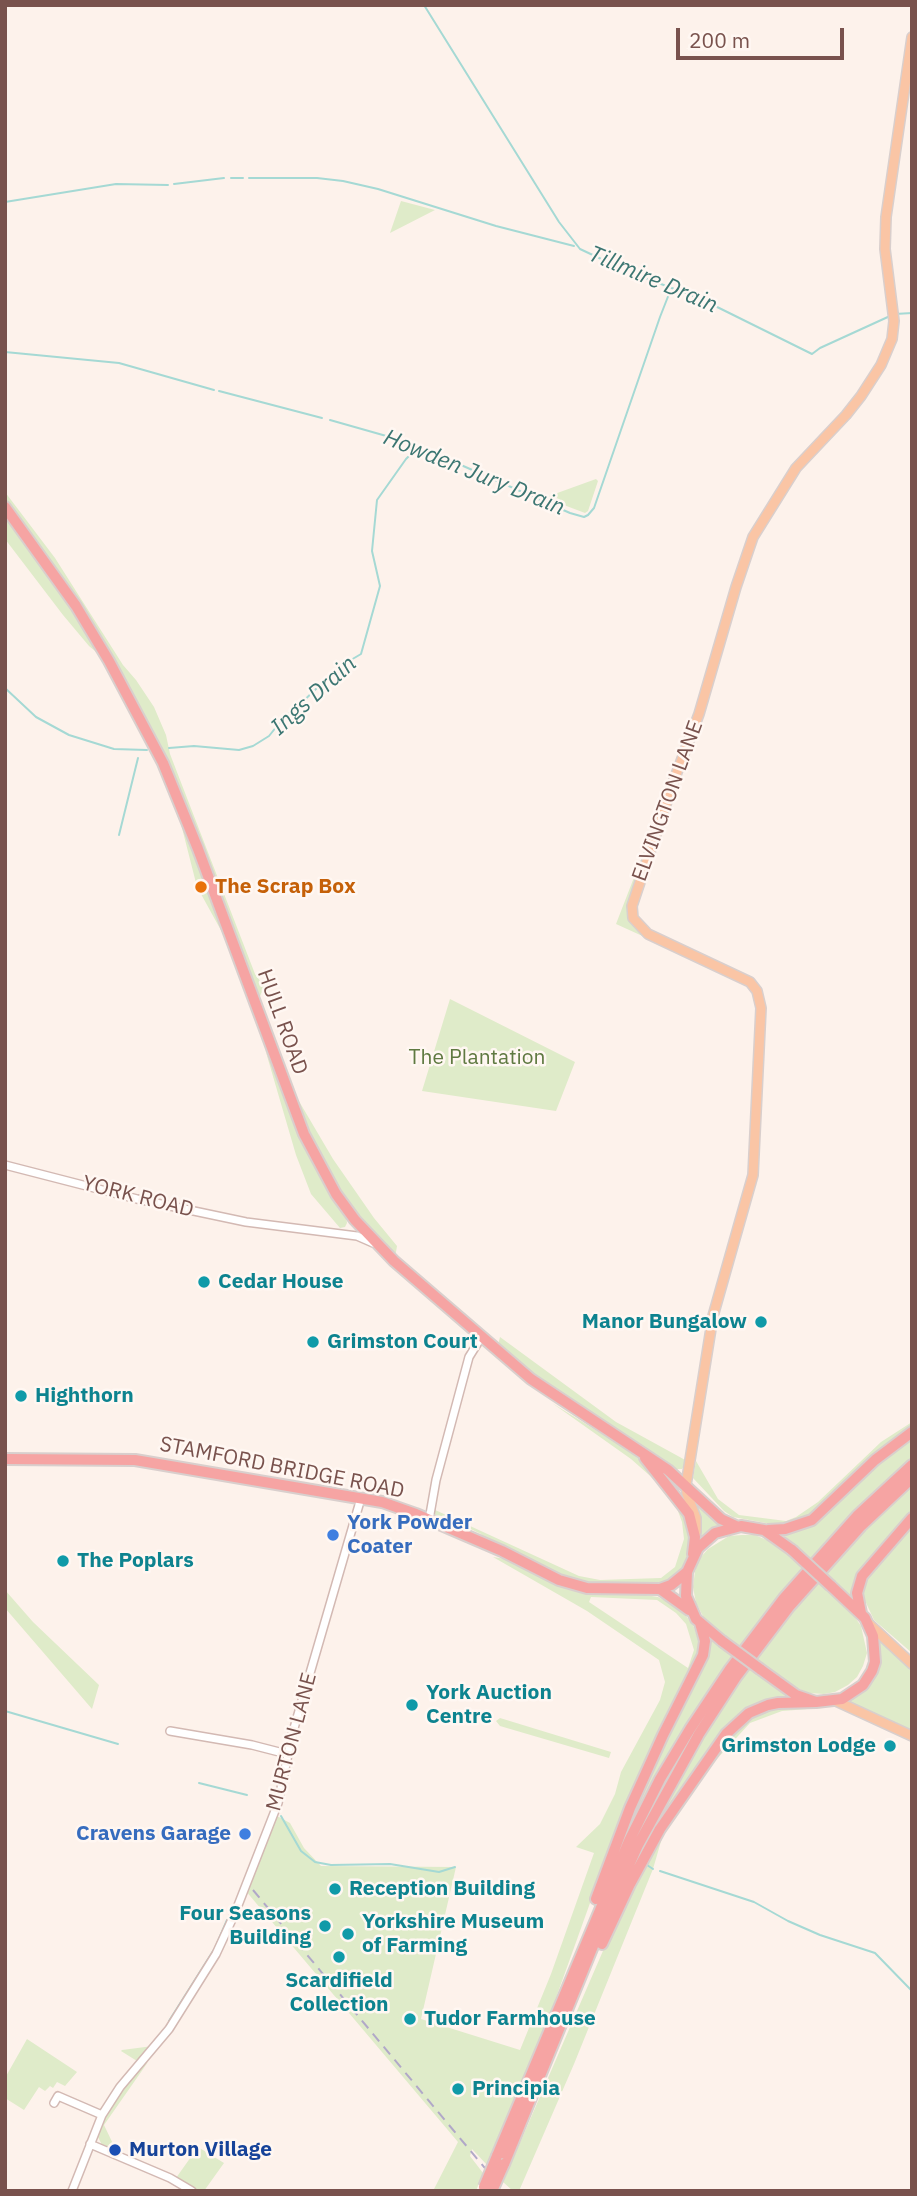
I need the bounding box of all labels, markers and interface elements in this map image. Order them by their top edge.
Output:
scale bar [679,14,847,58]
text: 200 m [689,26,750,54]
water label: Tillmire Drain [584,240,722,320]
water label: Howden Jury Drain [379,424,569,522]
water label: Ings Drain [266,650,362,742]
street label: ELVINGTON LANE [627,717,709,885]
place label: The Scrap Box [215,874,356,900]
marker: The Scrap Box [193,879,209,895]
street label: HULL ROAD [251,966,313,1078]
park label: The Plantation [409,1045,545,1071]
street label: YORK ROAD [80,1171,196,1223]
place label: Cedar House [218,1269,344,1295]
marker: Cedar House [196,1274,212,1290]
place label: Manor Bungalow [582,1309,747,1335]
marker: Manor Bungalow [753,1314,769,1330]
place label: Grimston Court [327,1329,478,1355]
marker: Grimston Court [305,1334,321,1350]
place label: Highthorn [35,1383,134,1409]
marker: Highthorn [13,1388,29,1404]
street label: STAMFORD BRIDGE ROAD [158,1432,406,1504]
place label: York Powder Coater [347,1510,472,1560]
marker: York Powder Coater [325,1527,341,1543]
place label: The Poplars [77,1548,194,1574]
marker: The Poplars [55,1553,71,1569]
street label: MURTON LANE [261,1670,323,1814]
place label: York Auction Centre [426,1680,552,1730]
marker: York Auction Centre [404,1697,420,1713]
place label: Grimston Lodge [721,1733,876,1759]
marker: Grimston Lodge [882,1738,898,1754]
place label: Cravens Garage [76,1821,231,1847]
marker: Cravens Garage [237,1826,253,1842]
place label: Reception Building [349,1876,535,1902]
marker: Reception Building [327,1881,343,1897]
place label: Four Seasons Building [179,1901,311,1951]
place label: Yorkshire Museum of Farming [362,1909,544,1959]
marker: Four Seasons Building [317,1918,333,1934]
marker: Yorkshire Museum of Farming [340,1926,356,1942]
marker: Scardifield Collection [331,1949,347,1965]
place label: Scardifield Collection [285,1968,393,2018]
place label: Tudor Farmhouse [424,2006,596,2032]
marker: Tudor Farmhouse [402,2011,418,2027]
place label: Principia [472,2076,560,2102]
marker: Principia [450,2081,466,2097]
place label: Murton Village [129,2137,272,2163]
marker: Murton Village [107,2142,123,2158]

